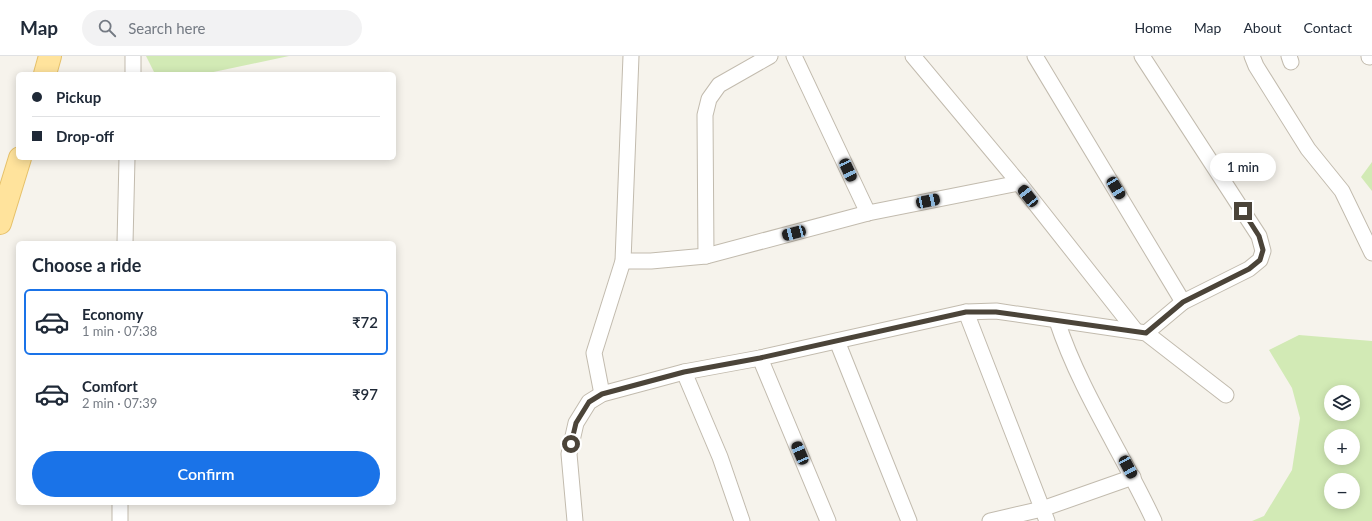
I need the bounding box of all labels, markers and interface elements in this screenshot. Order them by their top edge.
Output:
search box [82,10,362,46]
text: Map [20,16,58,39]
icon: search [96,17,118,39]
text: Search here [128,19,206,37]
text: Home [1134,19,1172,36]
text: Map [1194,19,1221,36]
text: About [1243,19,1281,36]
text: Contact [1303,19,1352,36]
text: Pickup [56,88,101,106]
text: Drop-off [56,127,114,145]
callout: 1 min [1210,153,1276,181]
car [837,157,859,183]
text: 1 min [1227,159,1259,175]
car [1105,175,1127,201]
car [1016,183,1040,209]
car [915,193,941,209]
route end [1234,202,1252,220]
car [781,224,807,242]
text: Choose a ride [32,254,141,276]
icon: car [34,304,70,340]
text: Economy [82,305,143,323]
text: ₹72 [352,313,378,331]
text: 1 min · 07:38 [82,323,157,339]
icon: car [34,376,70,412]
text: Comfort [82,377,138,395]
text: ₹97 [352,385,378,403]
map controls [1324,385,1360,509]
button: layers [1324,385,1360,421]
text: 2 min · 07:39 [82,395,157,411]
button: + [1324,429,1360,465]
route start [562,435,580,453]
car [790,440,810,466]
button: Confirm [32,451,380,497]
car [1117,454,1139,480]
button: − [1324,473,1360,509]

